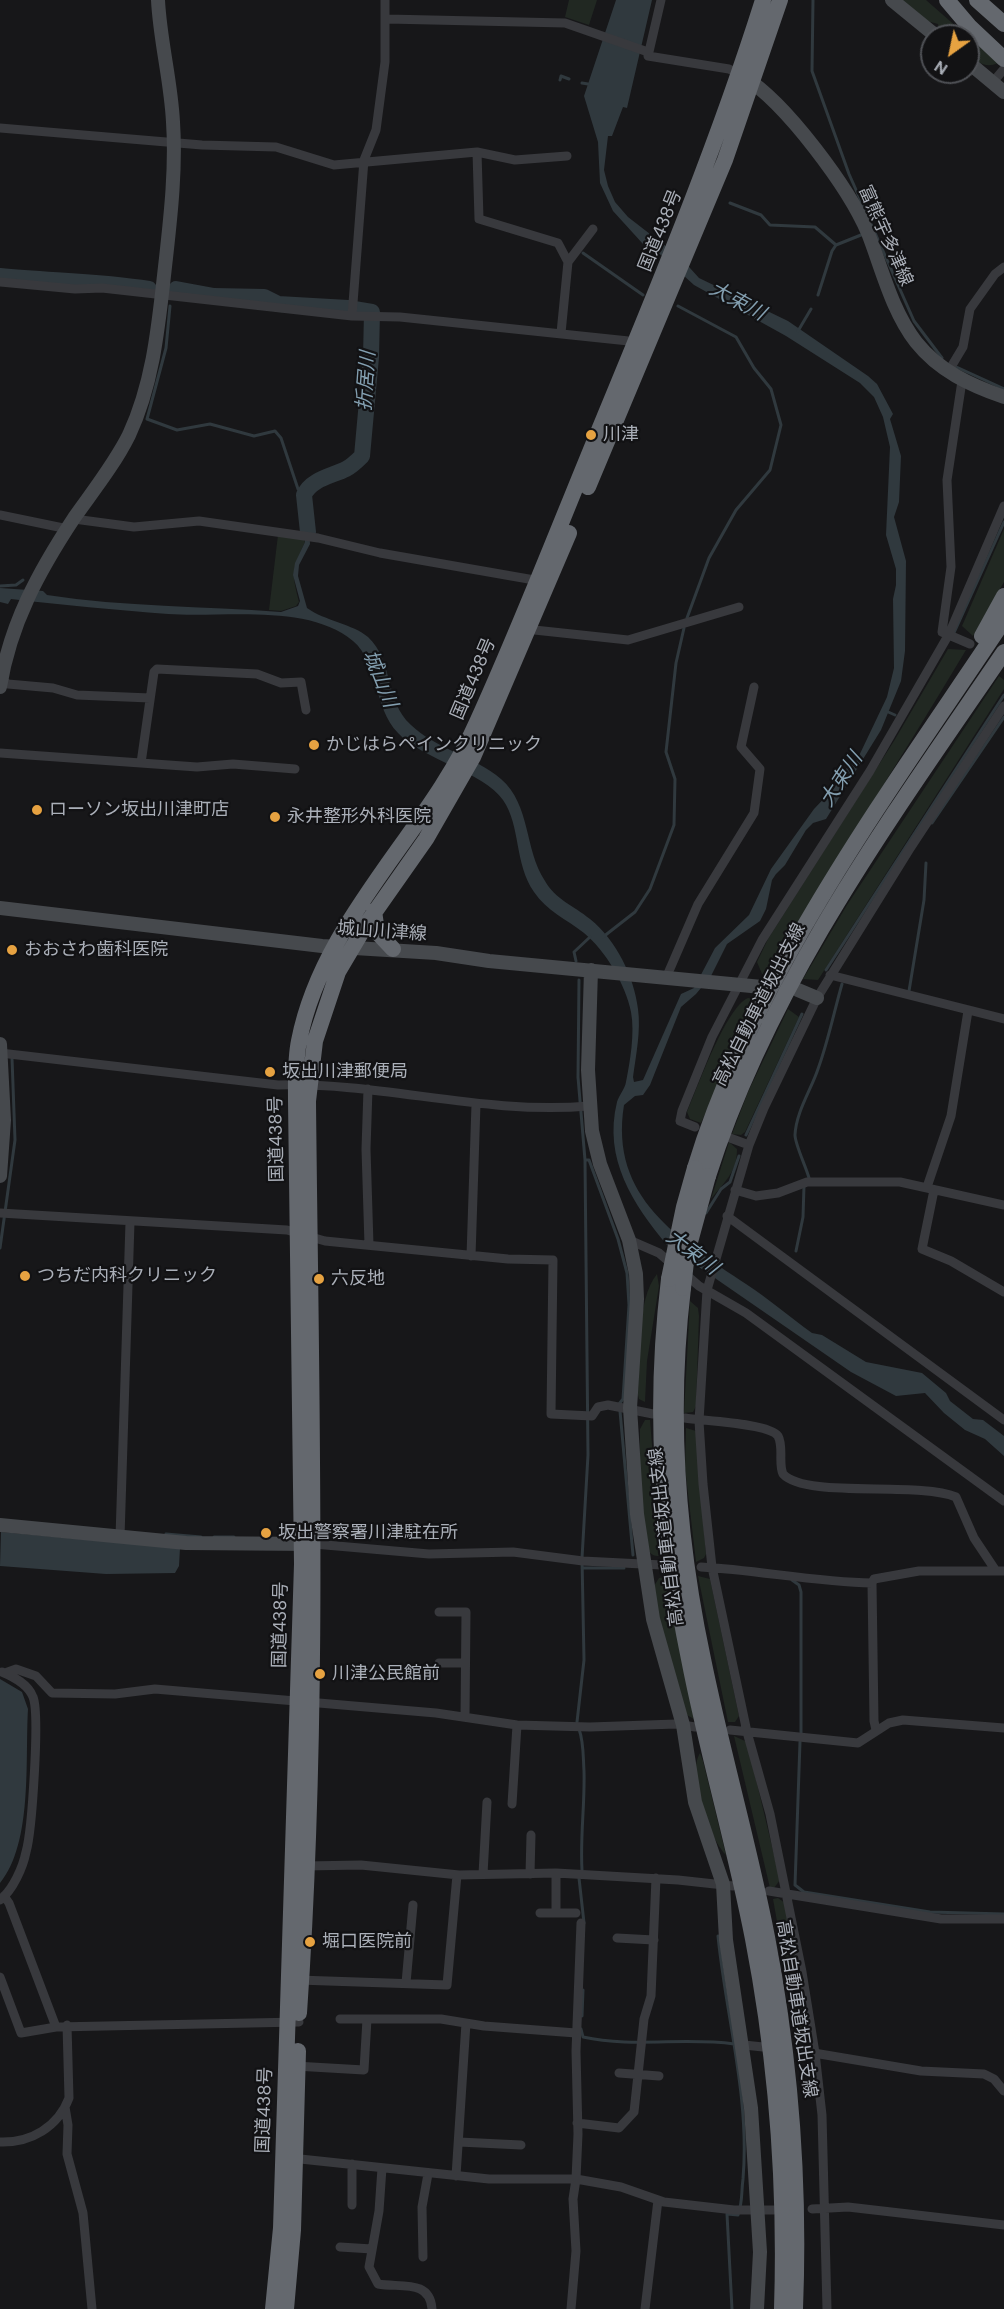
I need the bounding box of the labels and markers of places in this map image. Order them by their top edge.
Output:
place label: 川津 [603,424,639,446]
marker: 川津 [584,428,598,442]
place label: かじはらペインクリニック [326,734,542,756]
marker: かじはらペインクリニック [307,738,321,752]
place label: ローソン坂出川津町店 [49,799,229,821]
marker: ローソン坂出川津町店 [30,803,44,817]
place label: 永井整形外科医院 [287,806,431,828]
marker: 永井整形外科医院 [268,810,282,824]
place label: おおさわ歯科医院 [24,939,168,961]
marker: おおさわ歯科医院 [5,943,19,957]
place label: 坂出川津郵便局 [282,1061,408,1083]
marker: 坂出川津郵便局 [263,1065,277,1079]
place label: つちだ内科クリニック [37,1265,217,1287]
place label: 六反地 [331,1268,385,1290]
marker: つちだ内科クリニック [18,1269,32,1283]
marker: 六反地 [312,1272,326,1286]
place label: 坂出警察署川津駐在所 [278,1522,458,1544]
marker: 坂出警察署川津駐在所 [259,1526,273,1540]
place label: 川津公民館前 [332,1663,440,1685]
marker: 川津公民館前 [313,1667,327,1681]
place label: 堀口医院前 [322,1931,412,1953]
marker: 堀口医院前 [303,1935,317,1949]

